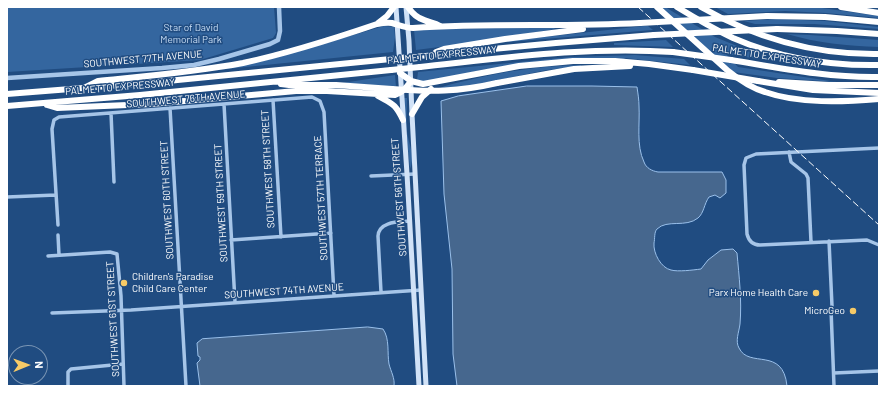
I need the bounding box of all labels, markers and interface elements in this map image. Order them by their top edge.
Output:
park label: Star of David Memorial Park [160,22,222,46]
street label: PALMETTO EXPRESSWAY [712,41,822,71]
street label: PALMETTO EXPRESSWAY [387,43,497,67]
street label: SOUTHWEST 77TH AVENUE [83,48,203,70]
street label: PALMETTO EXPRESSWAY [65,76,175,98]
street label: SOUTHWEST 76TH AVENUE [126,88,246,110]
street label: SOUTHWEST 58TH STREET [259,109,277,229]
street label: SOUTHWEST 57TH TERRACE [312,135,330,261]
street label: SOUTHWEST 56TH STREET [389,137,409,257]
street label: SOUTHWEST 60TH STREET [158,140,176,260]
street label: SOUTHWEST 59TH STREET [212,143,230,263]
street label: SOUTHWEST 61ST STREET [104,261,122,377]
place label: Children's Paradise Child Care Center [132,271,214,294]
marker: Children's Paradise Child Care Center [119,278,129,288]
street label: SOUTHWEST 74TH AVENUE [224,281,344,301]
place label: Parx Home Health Care [709,287,808,299]
marker: Parx Home Health Care [811,288,821,298]
place label: MicroGeo [804,305,845,317]
marker: MicroGeo [848,306,858,316]
north arrow [8,345,48,385]
text: N [33,361,46,369]

